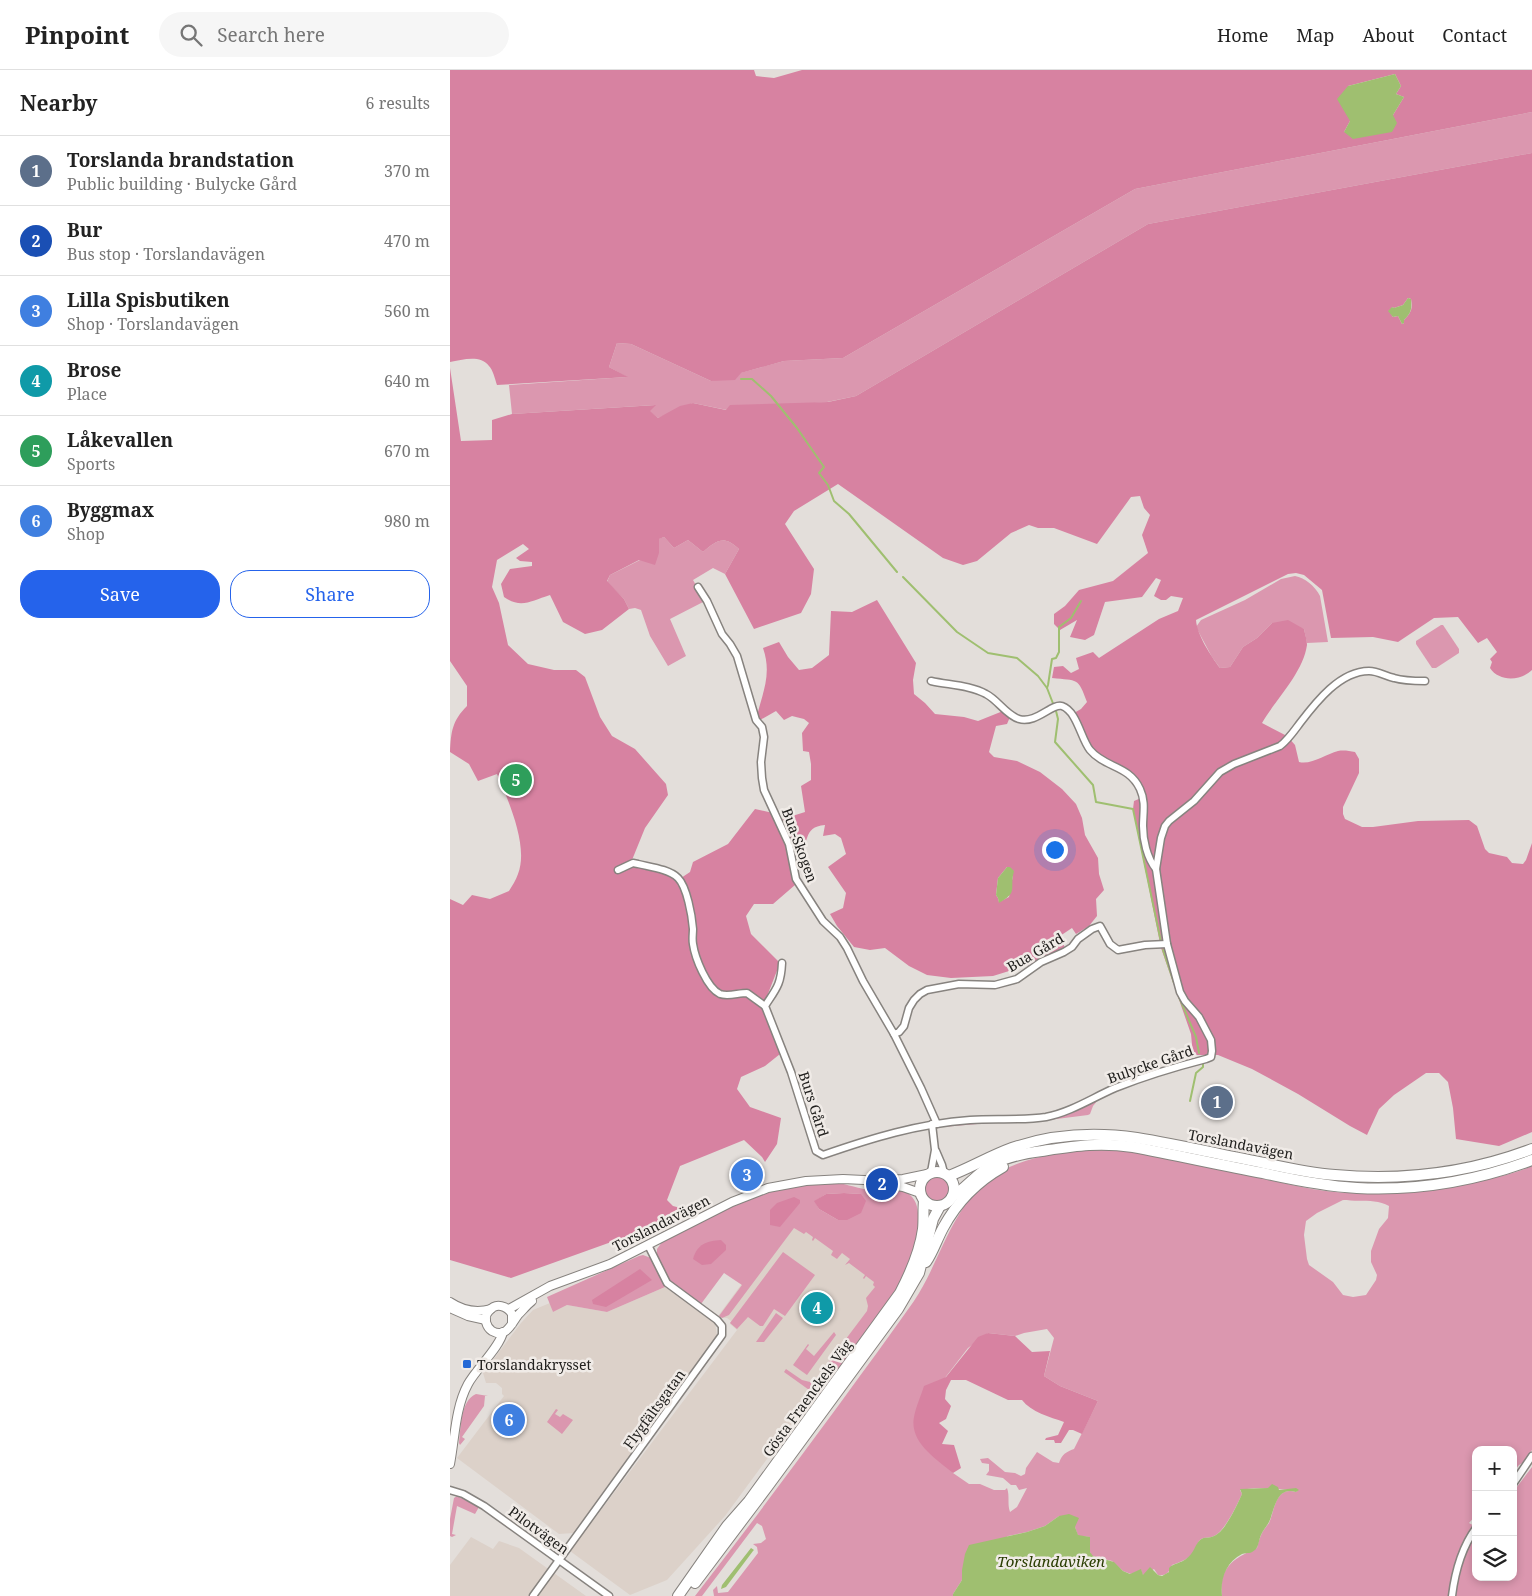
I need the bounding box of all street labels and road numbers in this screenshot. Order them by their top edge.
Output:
street label: Bua-Skogen [778,805,822,885]
street label: Bua Gård [1003,928,1067,976]
street label: Bulycke Gård [1105,1040,1196,1088]
street label: Burs Gård [795,1069,834,1139]
street label: Torslandavägen [1187,1125,1295,1163]
street label: Torslandavägen [609,1190,713,1256]
street label: Gösta Fraenckels Väg [758,1335,856,1460]
street label: Flygfältsgatan [619,1365,689,1453]
street label: Pilotvägen [505,1502,573,1558]

